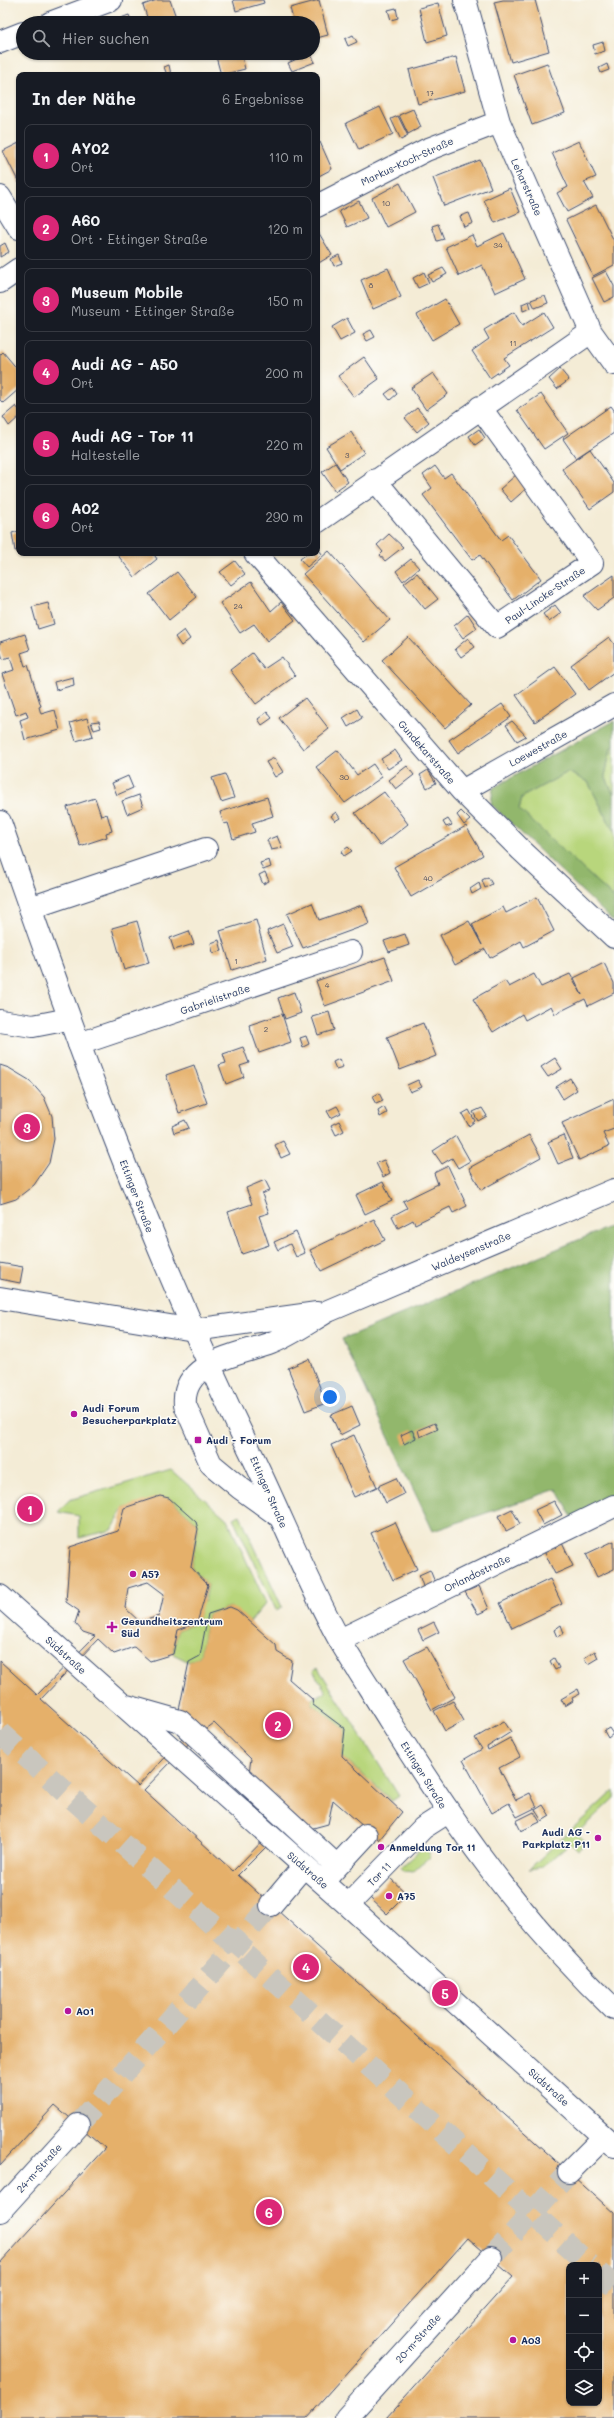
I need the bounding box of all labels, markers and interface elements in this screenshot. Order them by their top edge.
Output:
search box [16,16,320,60]
icon: search [30,27,52,49]
text: Hier suchen [62,28,149,48]
text: In der Nähe [32,87,136,109]
house number: 17 [426,88,435,98]
text: 6 Ergebnisse [222,90,304,107]
street label: Markus-Koch-Straße [358,133,456,189]
text: AY02 [71,138,109,158]
text: 1 [43,148,49,165]
text: 110 m [269,148,303,165]
street label: Leharstraße [508,156,546,218]
text: Ort [71,158,94,175]
house number: 10 [382,198,390,208]
text: A60 [71,210,100,230]
text: 2 [42,220,50,237]
text: 120 m [267,220,303,237]
text: Ort · Ettinger Straße [71,230,208,247]
house number: 34 [493,240,503,250]
house number: 8 [369,280,374,290]
text: Museum Mobile [71,282,183,302]
text: 3 [42,292,50,309]
text: 150 m [267,292,303,309]
text: Museum · Ettinger Straße [71,302,235,319]
house number: 11 [509,338,517,348]
text: Audi AG - A50 [71,354,178,374]
text: 4 [42,364,50,381]
text: 200 m [265,364,303,381]
text: Ort [71,374,94,391]
text: Audi AG - Tor 11 [71,426,194,446]
text: 5 [42,436,50,453]
text: 220 m [266,436,303,453]
text: Haltestelle [71,446,140,463]
house number: 3 [345,450,350,460]
text: A02 [71,498,100,518]
text: 6 [42,508,50,525]
text: 290 m [266,508,303,525]
text: Ort [71,518,94,535]
street label: Paul-Lincke-Straße [502,563,588,627]
house number: 24 [233,601,243,611]
street label: Gundekarstraße [395,717,459,787]
street label: Loewestraße [506,726,570,770]
house number: 30 [339,772,349,782]
house number: 40 [423,873,433,883]
house number: 1 [234,956,238,966]
house number: 4 [325,980,330,990]
street label: Gabrielistraße [178,981,252,1017]
house number: 2 [264,1024,268,1034]
pin: 3 [14,1112,40,1142]
street label: Ettinger Straße [117,1157,157,1235]
street label: Waldeysenstraße [429,1228,513,1274]
your location [320,1387,340,1407]
place label: Audi Forum Besucherparkplatz [82,1401,177,1427]
marker: Audi Forum Besucherparkplatz [69,1409,79,1419]
place label: Audi - Forum [206,1433,271,1447]
marker: Audi - Forum [193,1435,203,1445]
street label: Ettinger Straße [247,1454,291,1530]
pin: 1 [17,1494,43,1524]
street label: Orlandostraße [441,1551,513,1595]
place label: A57 [141,1567,160,1581]
marker: A57 [128,1569,138,1579]
place label: Gesundheitszentrum Süd [121,1614,223,1640]
marker: Gesundheitszentrum Süd [106,1621,118,1633]
street label: Südstraße [43,1633,89,1677]
pin: 2 [265,1710,291,1740]
street label: Ettinger Straße [398,1739,450,1811]
place label: Audi AG - Parkplatz P11 [522,1825,590,1851]
marker: Audi AG - Parkplatz P11 [593,1833,603,1843]
place label: Anmeldung Tor 11 [389,1840,475,1854]
marker: Anmeldung Tor 11 [376,1842,386,1852]
street label: Südstraße [284,1848,332,1892]
street label: Tor 11 [364,1859,394,1889]
place label: A75 [397,1889,416,1903]
marker: A75 [384,1891,394,1901]
pin: 4 [293,1952,319,1982]
pin: 5 [432,1978,458,2008]
place label: A01 [76,2004,94,2018]
marker: A01 [63,2006,73,2016]
street label: Südstraße [526,2065,572,2109]
street label: 24-m-Straße [13,2140,65,2196]
pin: 6 [256,2197,282,2227]
map controls [566,2262,602,2406]
button: + [566,2262,602,2298]
button: − [566,2298,602,2334]
street label: 20-m-Straße [392,2310,444,2366]
place label: A03 [521,2333,540,2347]
button: locate [566,2334,602,2370]
marker: A03 [508,2335,518,2345]
button: layers [566,2370,602,2406]

